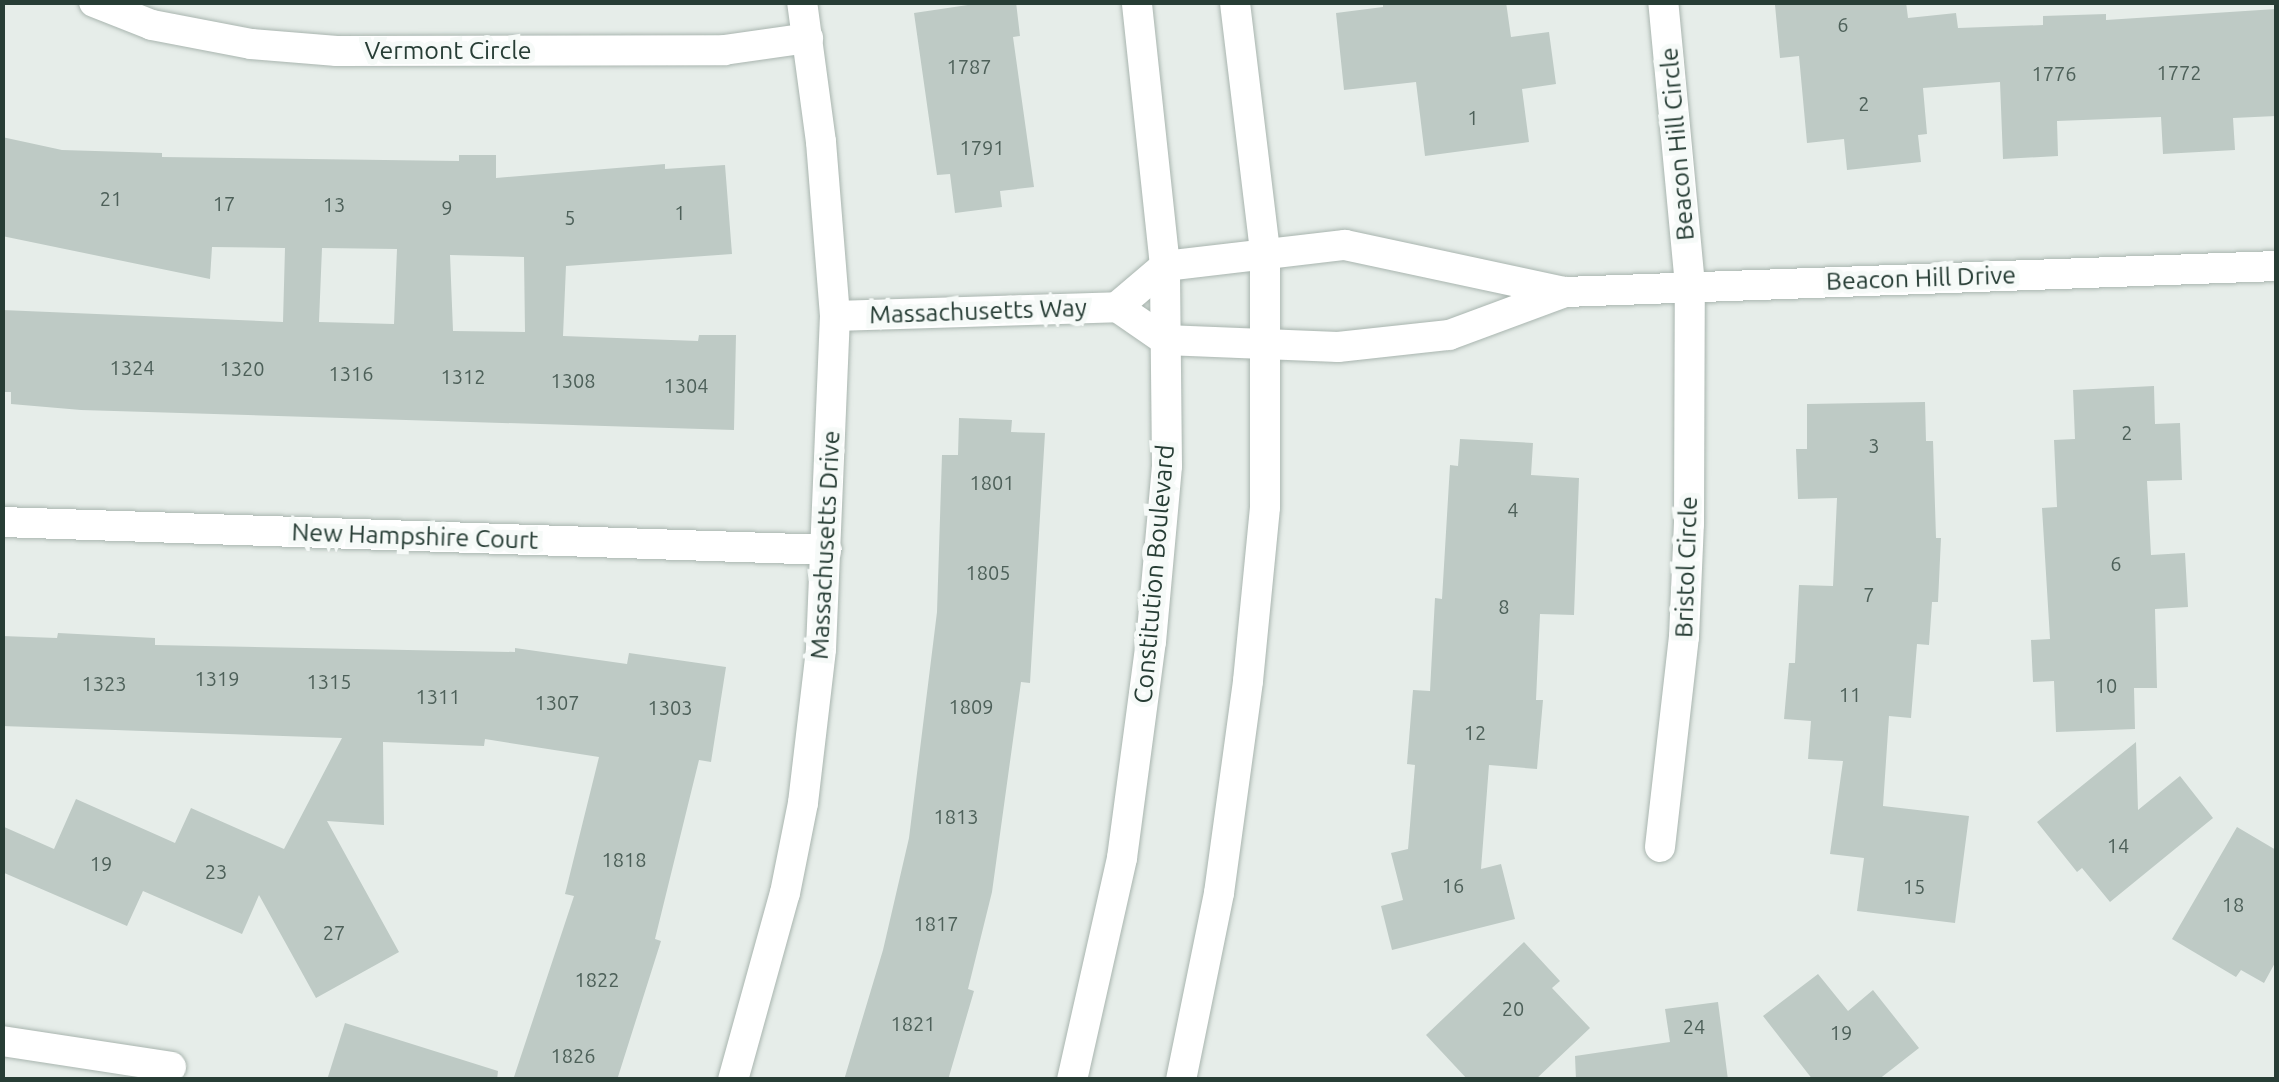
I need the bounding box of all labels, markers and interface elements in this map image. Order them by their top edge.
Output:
house number: 6 [1837,12,1849,36]
street label: Vermont Circle [364,35,532,65]
street label: Beacon Hill Circle [1654,46,1700,242]
house number: 1787 [946,54,992,78]
house number: 1772 [2156,60,2202,84]
house number: 1776 [2031,61,2077,85]
house number: 2 [1858,91,1870,115]
house number: 1 [1467,105,1479,129]
house number: 1791 [959,135,1005,159]
house number: 21 [100,186,122,210]
house number: 17 [213,191,235,215]
house number: 13 [323,192,345,216]
house number: 9 [441,195,453,219]
house number: 1 [674,200,686,224]
house number: 5 [564,205,576,229]
street label: Beacon Hill Drive [1825,260,2017,296]
street label: Massachusetts Way [869,292,1087,330]
house number: 1324 [109,355,155,379]
house number: 1320 [219,356,265,380]
house number: 1316 [328,361,374,385]
house number: 1312 [440,364,486,388]
house number: 1308 [550,368,596,392]
house number: 1304 [663,373,709,397]
house number: 2 [2121,420,2133,444]
street label: Massachusetts Drive [804,430,846,660]
house number: 3 [1868,433,1880,457]
street label: Constitution Boulevard [1128,443,1180,705]
house number: 1801 [969,470,1015,494]
street label: Bristol Circle [1669,496,1703,638]
house number: 4 [1507,497,1519,521]
street label: New Hampshire Court [291,517,539,555]
house number: 6 [2110,551,2122,575]
house number: 1805 [965,560,1011,584]
house number: 7 [1863,582,1875,606]
house number: 8 [1498,594,1510,618]
house number: 1319 [194,666,240,690]
house number: 1315 [306,669,352,693]
house number: 1323 [81,671,127,695]
house number: 10 [2095,673,2117,697]
house number: 11 [1839,682,1861,706]
house number: 1311 [415,684,461,708]
house number: 1307 [534,690,580,714]
house number: 1809 [948,694,994,718]
house number: 1303 [647,695,693,719]
house number: 12 [1464,720,1486,744]
house number: 1813 [933,804,979,828]
house number: 14 [2107,833,2129,857]
house number: 1818 [601,847,647,871]
house number: 19 [90,851,112,875]
house number: 23 [205,859,227,883]
house number: 16 [1442,873,1464,897]
house number: 15 [1903,874,1925,898]
house number: 18 [2222,892,2244,916]
house number: 1817 [913,911,959,935]
house number: 27 [323,920,345,944]
house number: 1822 [574,967,620,991]
house number: 20 [1502,996,1524,1020]
house number: 1821 [890,1011,936,1035]
house number: 24 [1683,1014,1705,1038]
house number: 19 [1830,1020,1852,1044]
house number: 1826 [550,1043,596,1067]

